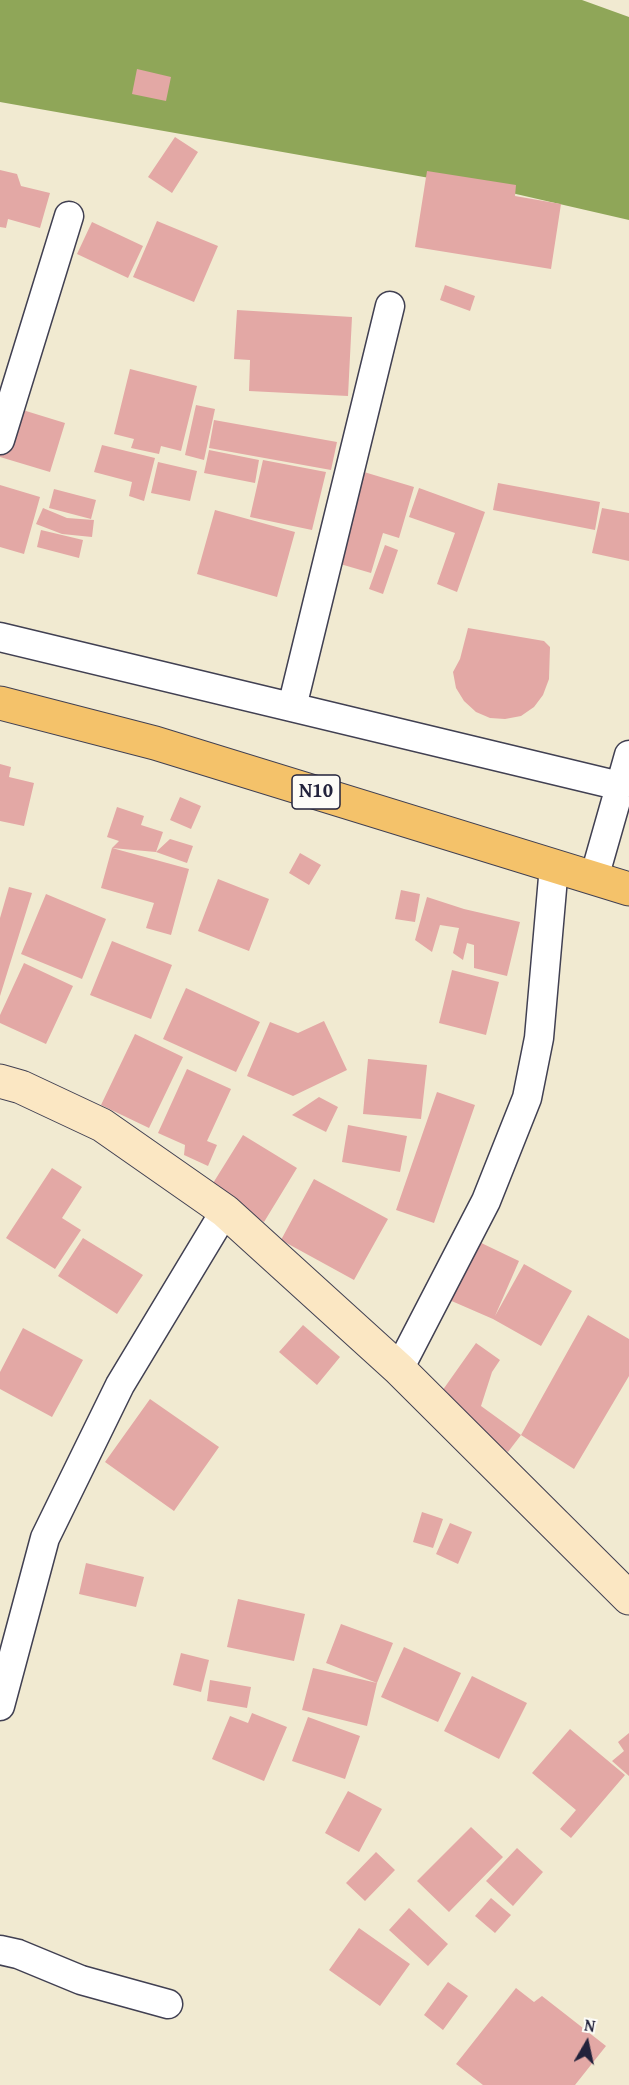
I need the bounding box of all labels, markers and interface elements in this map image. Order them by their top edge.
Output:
road number: N10 [292,775,340,809]
north arrow [557,2013,617,2073]
text: N [583,2013,597,2038]

